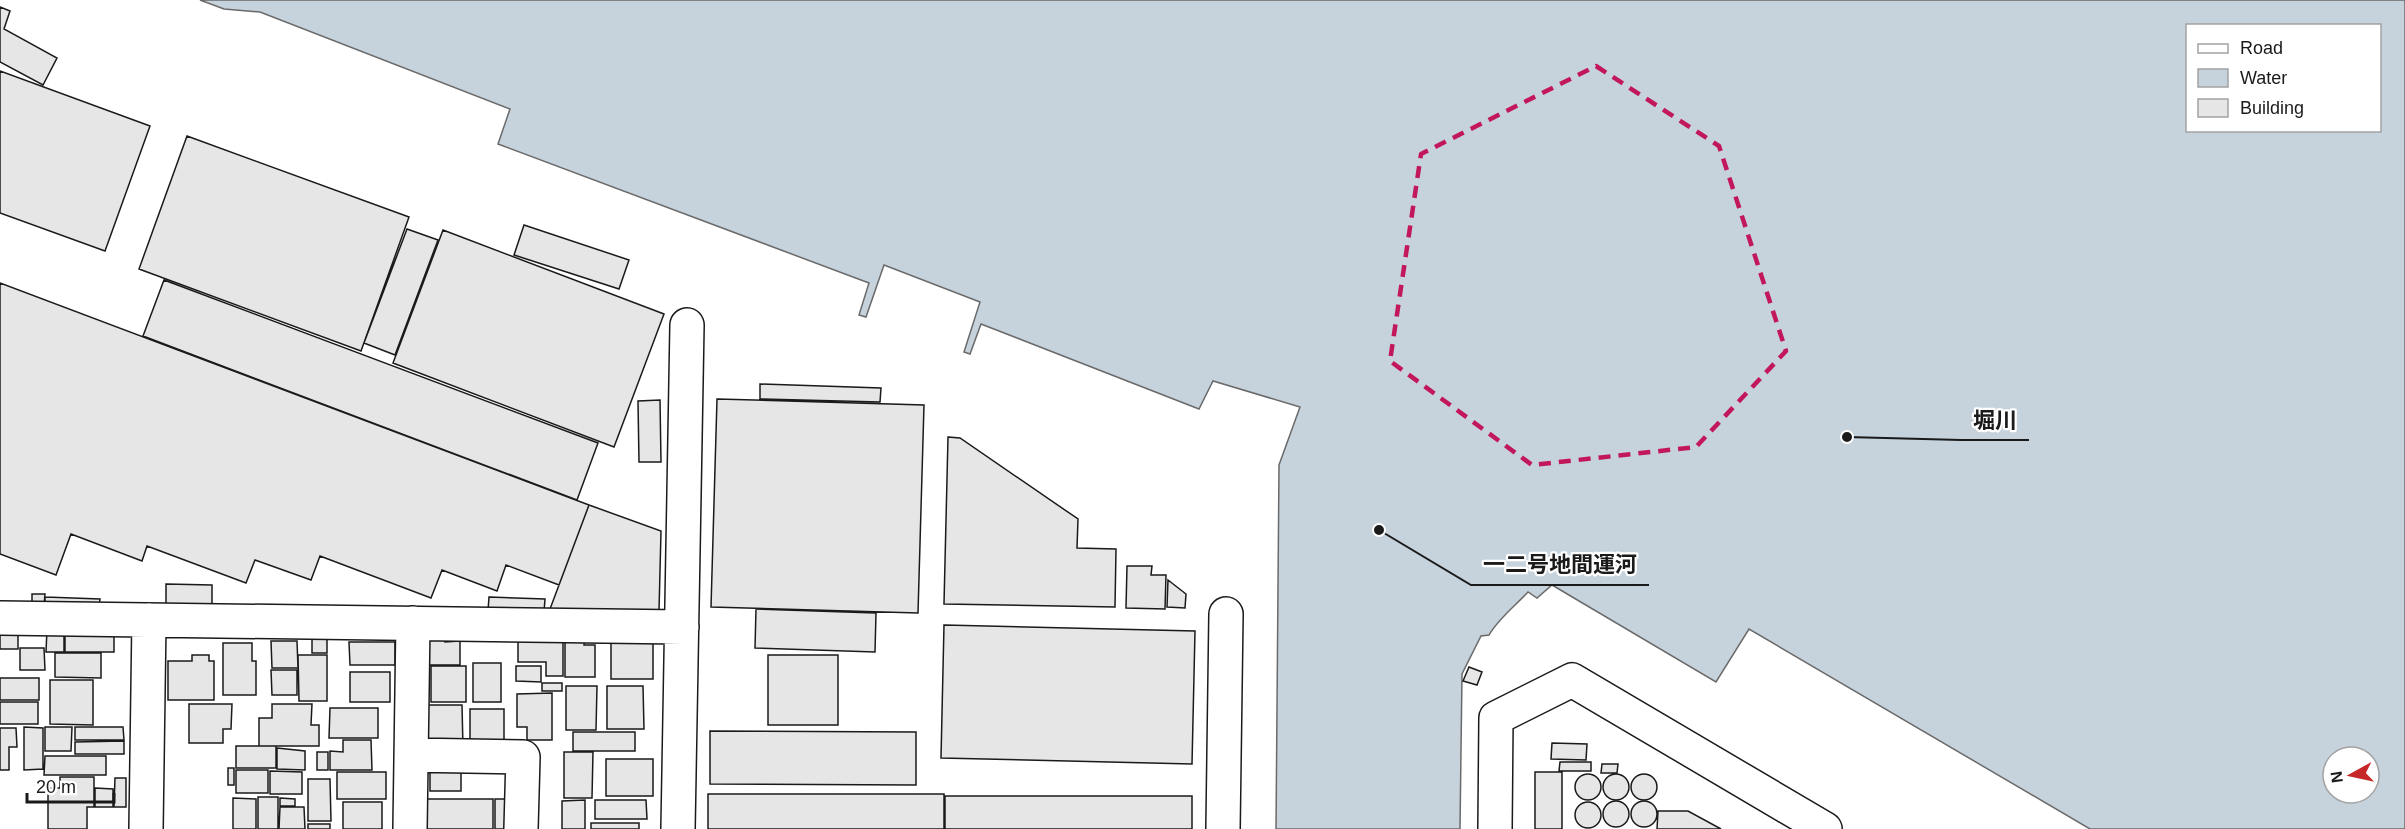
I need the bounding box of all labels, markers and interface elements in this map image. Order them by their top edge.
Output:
legend [2186,24,2381,132]
text: Road [2240,38,2283,58]
text: Water [2240,68,2287,88]
text: Building [2240,98,2304,118]
callout: 堀川 [1961,400,2029,440]
text: 堀川 [1973,408,2017,433]
callout: 一二号地間運河 [1471,545,1649,585]
text: 一二号地間運河 [1483,552,1637,577]
north arrow [2321,745,2381,805]
scale bar [27,766,114,804]
text: N [2327,770,2346,784]
text: 20 m [36,777,76,797]

